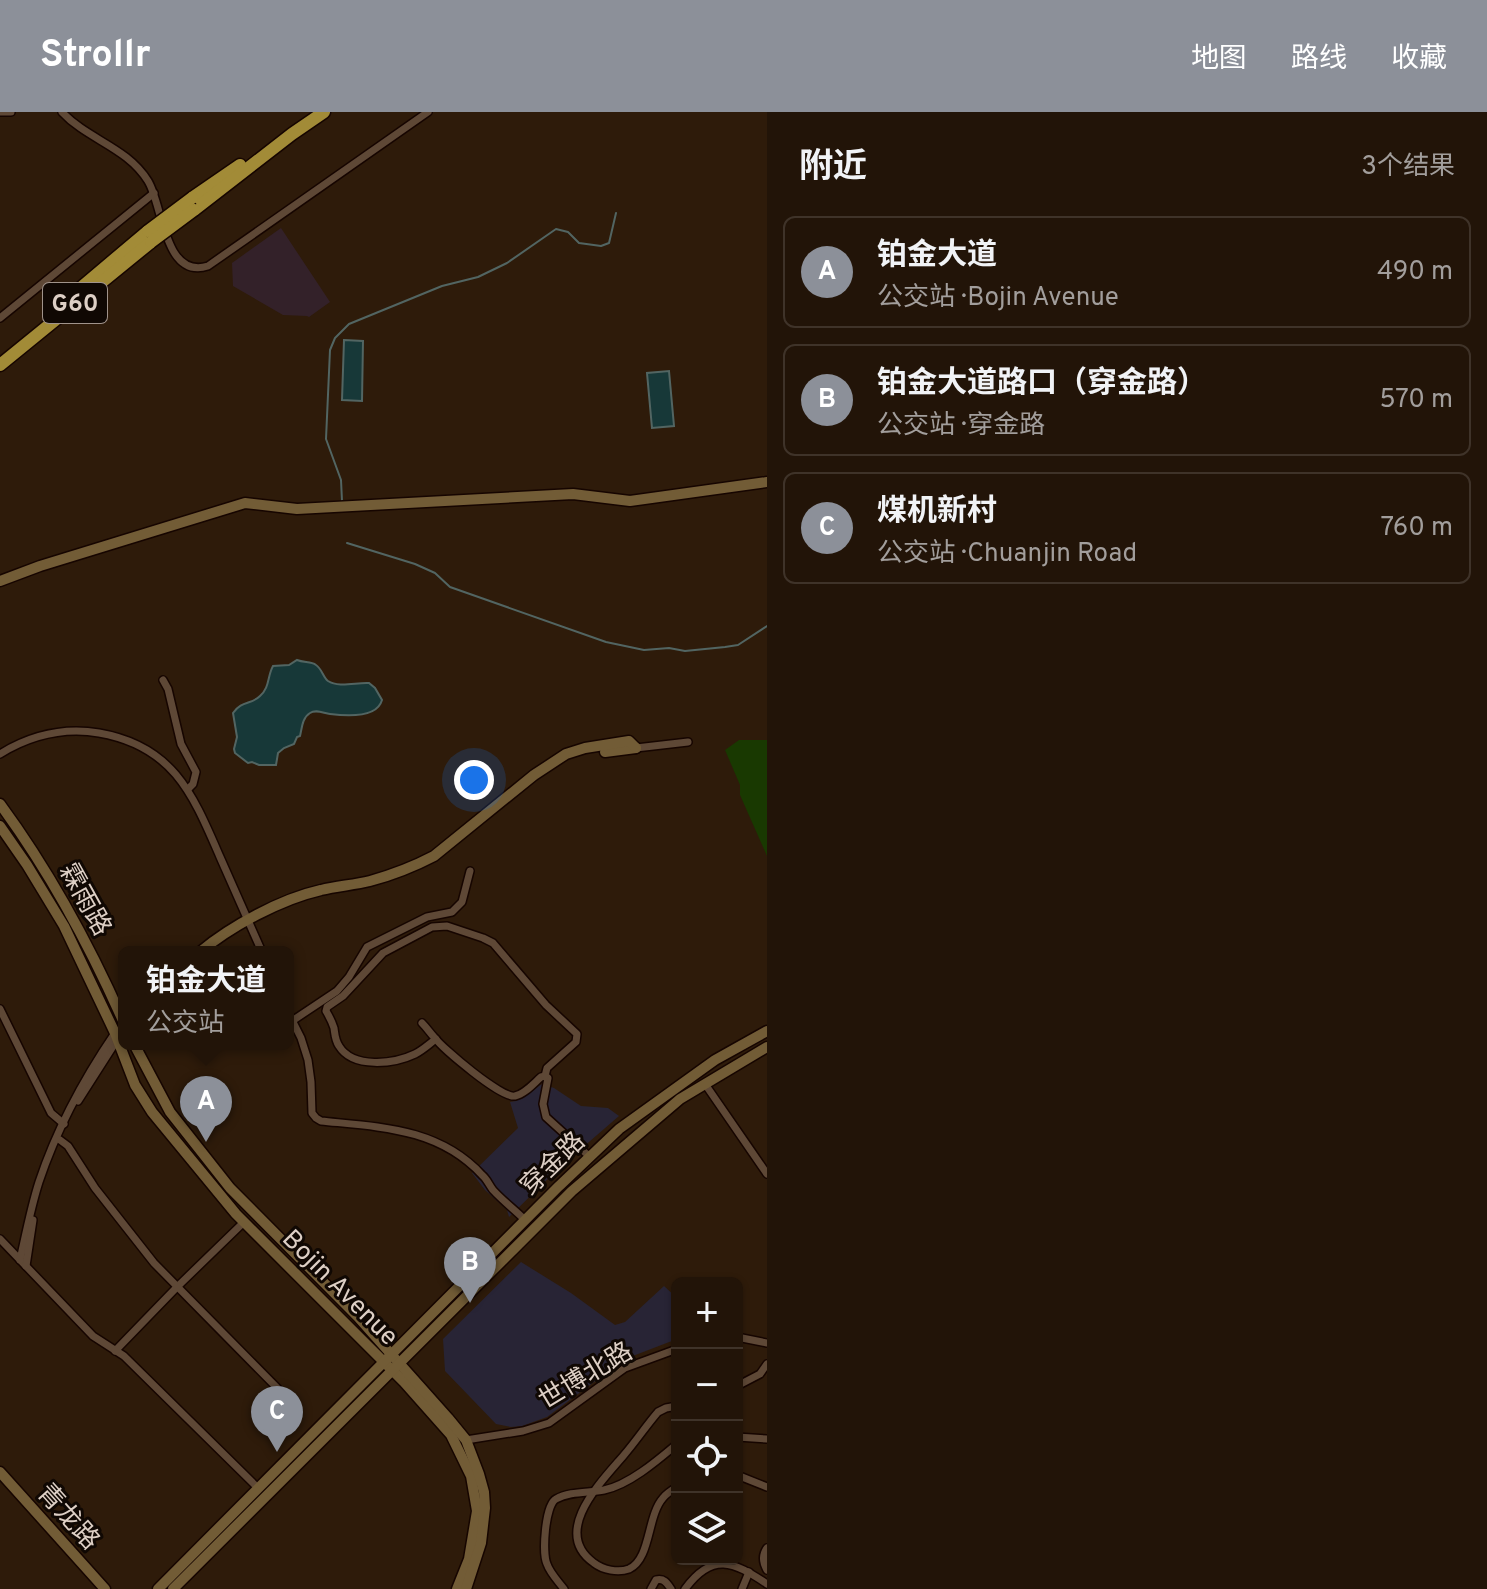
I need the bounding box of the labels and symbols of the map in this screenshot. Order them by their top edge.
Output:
road number: G60 [43,283,107,323]
your location [454,760,494,800]
street label: 霖雨路 [50,858,117,942]
pin: A [180,1076,232,1142]
street label: 穿金路 [514,1126,593,1204]
street label: Bojin Avenue [274,1223,405,1354]
pin: B [444,1237,496,1303]
street label: 世博北路 [533,1336,639,1418]
pin: C [251,1386,303,1452]
street label: 青龙路 [29,1478,106,1558]

